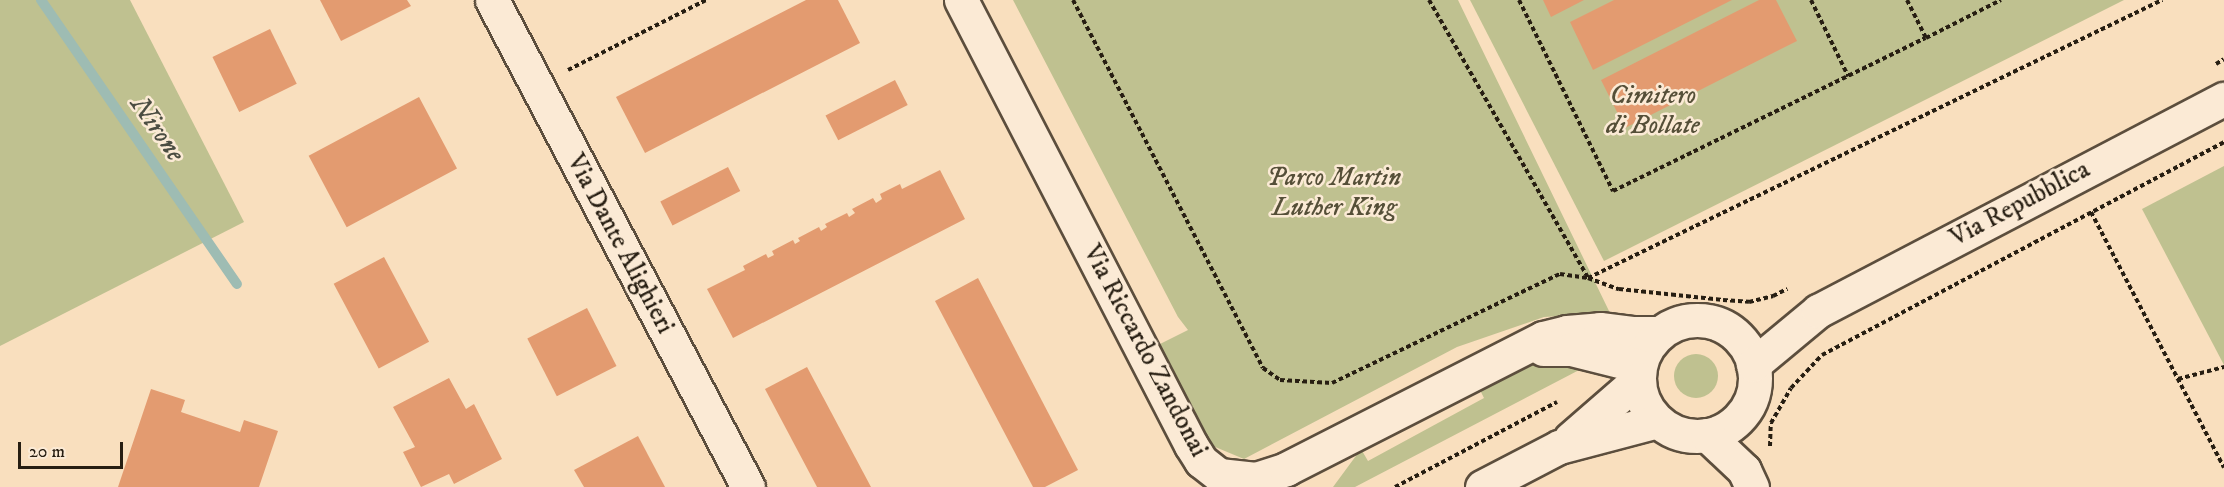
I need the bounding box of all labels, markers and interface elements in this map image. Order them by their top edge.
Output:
park label: Cimitero di Bollate [1606,80,1700,142]
water label: Nirone [123,90,191,168]
street label: Via Dante Alighieri [559,149,681,339]
street label: Via Repubblica [1945,154,2095,254]
park label: Parco Martin Luther King [1267,162,1401,224]
street label: Via Riccardo Zandonai [1076,239,1214,463]
scale bar [21,430,126,468]
text: 20 m [29,441,65,463]

